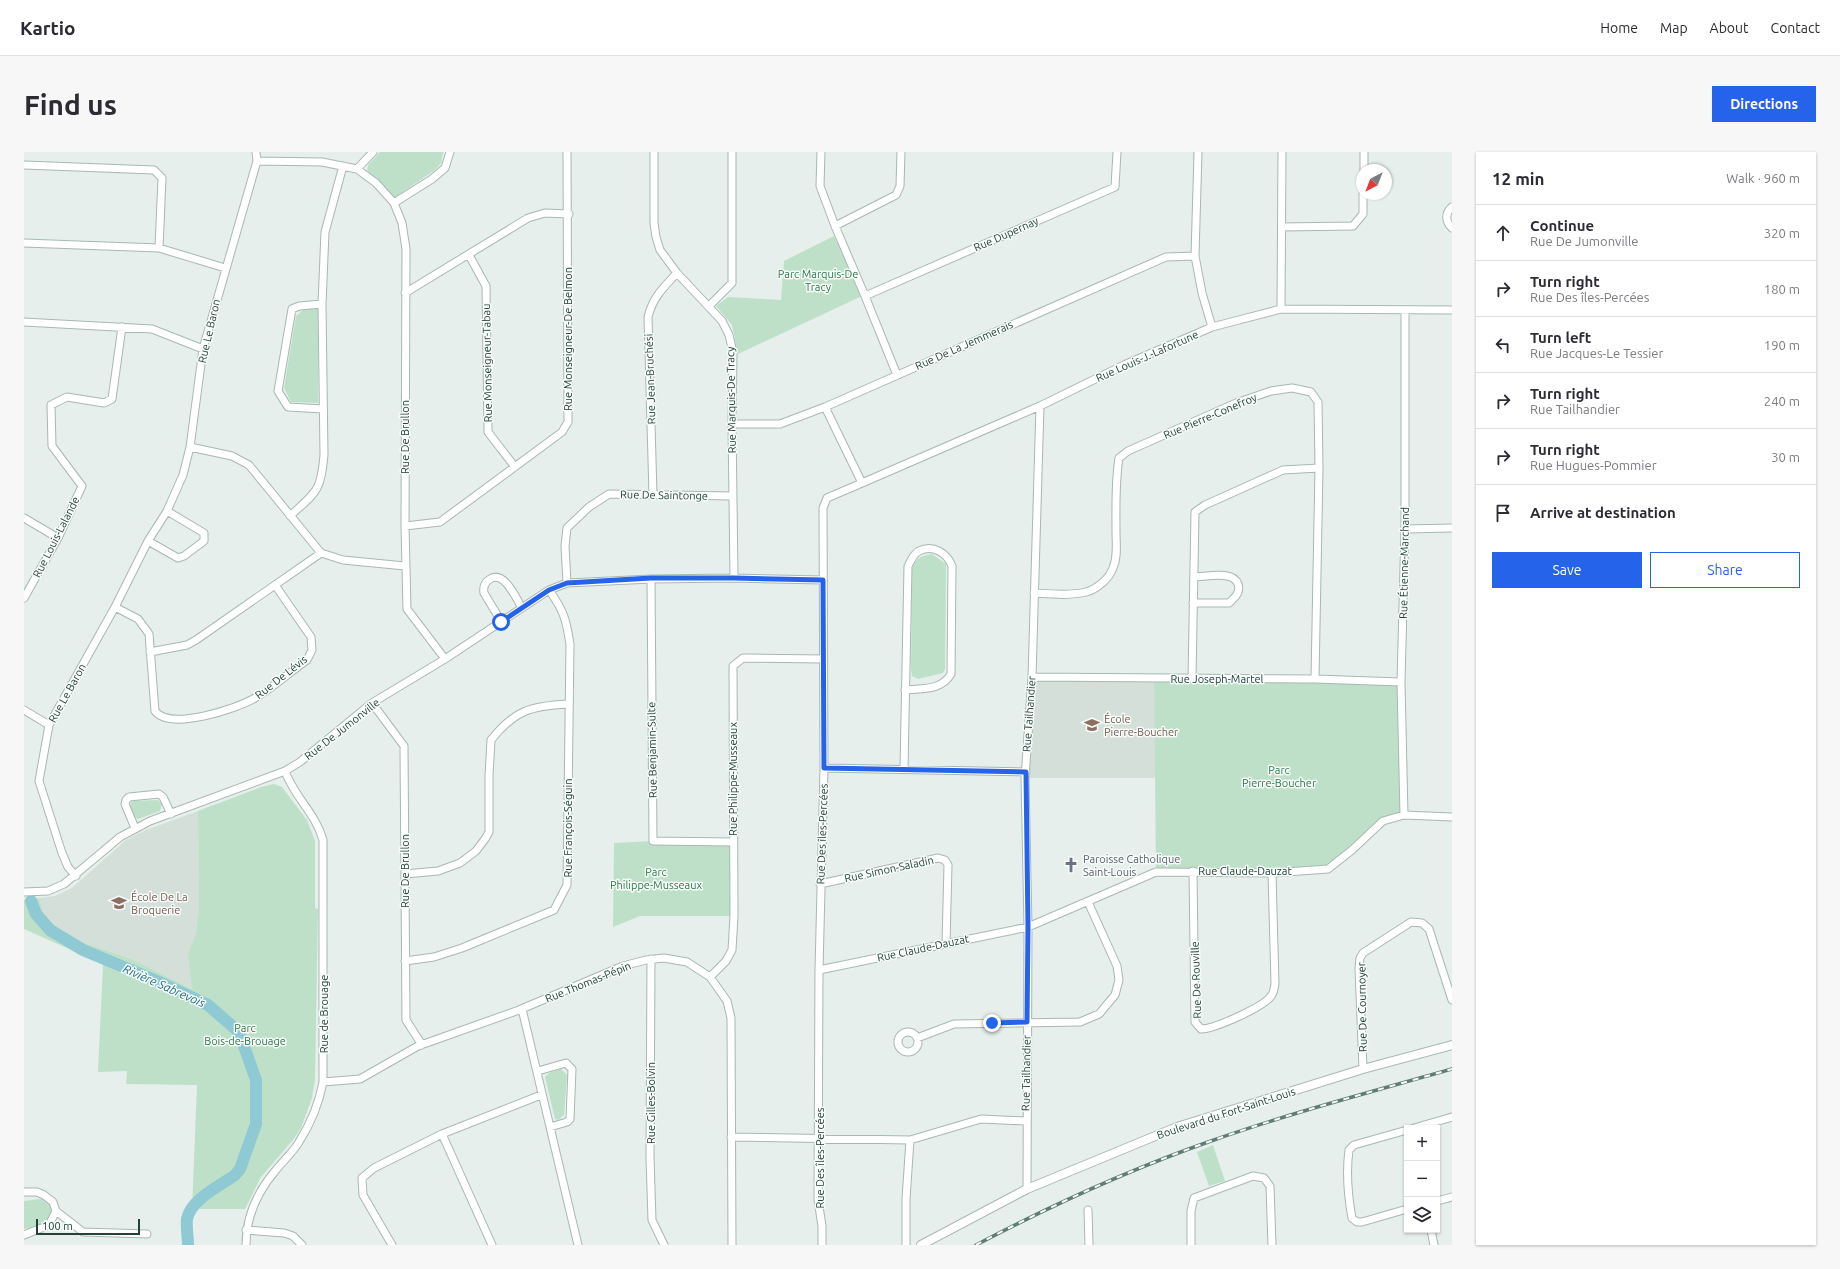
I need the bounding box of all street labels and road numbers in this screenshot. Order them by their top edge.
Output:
street label: Rue Dupernay [972,214,1041,254]
street label: Rue Monseigneur-De Belmon [562,267,574,411]
street label: Rue Le Baron [196,298,222,364]
street label: Rue Monseigneur-Tabau [480,303,494,423]
street label: Rue De La Jemmerais [913,318,1015,372]
street label: Rue Louis-J.-Lafortune [1094,328,1200,384]
street label: Rue Jean-Bruchési [642,333,658,425]
street label: Rue Marquis-De Tracy [724,346,738,454]
street label: Rue Pierre-Conefroy [1162,391,1259,441]
street label: Rue De Brullon [399,400,411,474]
street label: Rue De Saintonge [620,488,708,502]
street label: Rue Louis-Lalande [30,495,82,579]
street label: Rue Étienne-Marchand [1396,507,1411,619]
street label: Rue De Lévis [253,653,310,701]
street label: Rue Le Baron [46,661,88,725]
street label: Rue Joseph-Martel [1171,673,1264,685]
street label: Rue Tailhandier [1020,675,1038,752]
street label: Rue De Jumonville [302,696,382,762]
street label: Rue Benjamin-Sulte [645,702,659,798]
street label: Rue Philippe-Musseaux [727,722,739,836]
street label: Rue François-Séguin [562,779,574,877]
street label: Rue Des îles-Percées [814,783,830,885]
street label: Rue De Brullon [399,834,411,908]
street label: Rue Simon-Saladin [843,854,935,884]
street label: Rue Claude-Dauzat [1198,865,1293,877]
street label: Rue Claude-Dauzat [876,932,971,964]
street label: Rue De Rouville [1189,941,1203,1019]
street label: Rue Thomas-Pépin [543,959,633,1005]
street label: Rue De Cournoyer [1355,961,1369,1052]
street label: Rue de Brouage [318,975,330,1053]
street label: Rue Tailhandier [1019,1034,1033,1111]
street label: Rue Gilles-Bolvin [645,1062,657,1144]
street label: Boulevard du Fort-Saint-Louis [1155,1085,1297,1141]
street label: Rue Des îles-Percées [814,1107,826,1209]

